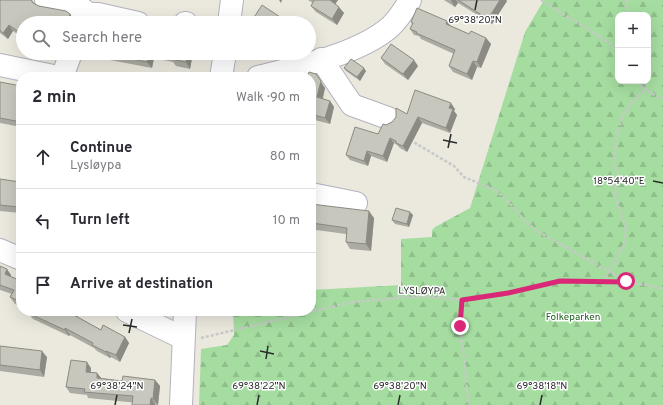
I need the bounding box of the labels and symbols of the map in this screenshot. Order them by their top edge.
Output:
text: 69°38'20"N [448,14,502,27]
text: 18°54'40"E [593,175,645,188]
route start [617,272,635,290]
street label: LYSLØYPA [398,285,446,298]
park label: Folkeparken [546,311,600,324]
route end [451,317,469,335]
text: 69°38'24"N [90,380,144,393]
text: 69°38'22"N [232,380,286,393]
text: 69°38'20"N [373,380,427,393]
text: 69°38'18"N [517,380,567,393]

